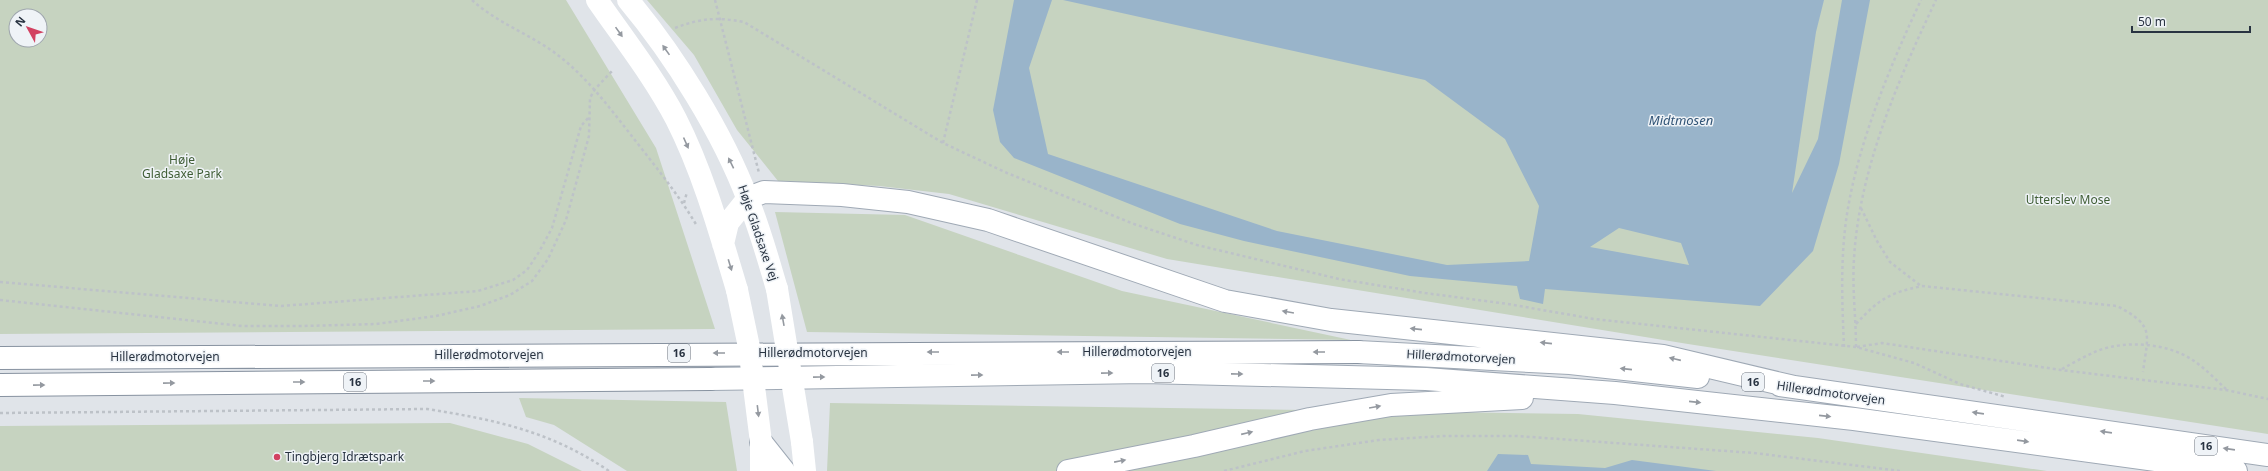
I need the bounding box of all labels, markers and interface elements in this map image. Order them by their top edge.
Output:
north arrow [8,8,48,48]
scale bar [2132,8,2250,34]
text: N [11,13,29,30]
text: 50 m [2138,13,2166,30]
one-way arrow [615,27,623,37]
one-way arrow [662,45,671,56]
water label: Midtmosen [1649,111,1713,129]
one-way arrow [683,137,689,149]
park label: Høje Gladsaxe Park [142,151,222,182]
one-way arrow [728,157,734,169]
street label: Høje Gladsaxe Vej [734,183,783,283]
park label: Utterslev Mose [2026,191,2110,208]
one-way arrow [727,260,733,272]
one-way arrow [1281,309,1294,315]
one-way arrow [780,314,786,326]
one-way arrow [1410,326,1422,332]
one-way arrow [1540,340,1552,347]
street label: Hillerødmotorvejen [1082,343,1192,360]
road number: 16 [668,344,690,362]
street label: Hillerødmotorvejen [758,344,868,361]
street label: Hillerødmotorvejen [1406,345,1516,368]
street label: Hillerødmotorvejen [434,346,544,363]
street label: Hillerødmotorvejen [110,348,220,365]
one-way arrow [926,349,939,355]
one-way arrow [1056,349,1069,355]
one-way arrow [1312,349,1325,355]
one-way arrow [712,350,725,356]
one-way arrow [1668,356,1680,362]
road number: 16 [1152,364,1174,382]
one-way arrow [1620,366,1632,372]
one-way arrow [1101,370,1114,376]
one-way arrow [1231,371,1244,377]
one-way arrow [971,372,984,378]
road number: 16 [344,373,366,391]
road number: 16 [1742,373,1764,391]
one-way arrow [813,374,826,380]
street label: Hillerødmotorvejen [1776,376,1886,409]
one-way arrow [423,378,436,384]
one-way arrow [293,379,306,385]
one-way arrow [163,380,176,386]
one-way arrow [33,382,46,388]
one-way arrow [1689,399,1701,405]
one-way arrow [1369,404,1381,410]
one-way arrow [755,405,761,417]
one-way arrow [1971,410,1984,416]
one-way arrow [1818,412,1831,419]
one-way arrow [2100,429,2112,435]
one-way arrow [1241,430,1254,436]
road number: 16 [2195,437,2217,455]
one-way arrow [2017,438,2029,444]
one-way arrow [2223,446,2235,452]
place label: Tingbjerg Idrætspark [285,448,405,465]
marker: Tingbjerg Idrætspark [272,452,282,462]
one-way arrow [1114,457,1126,463]

